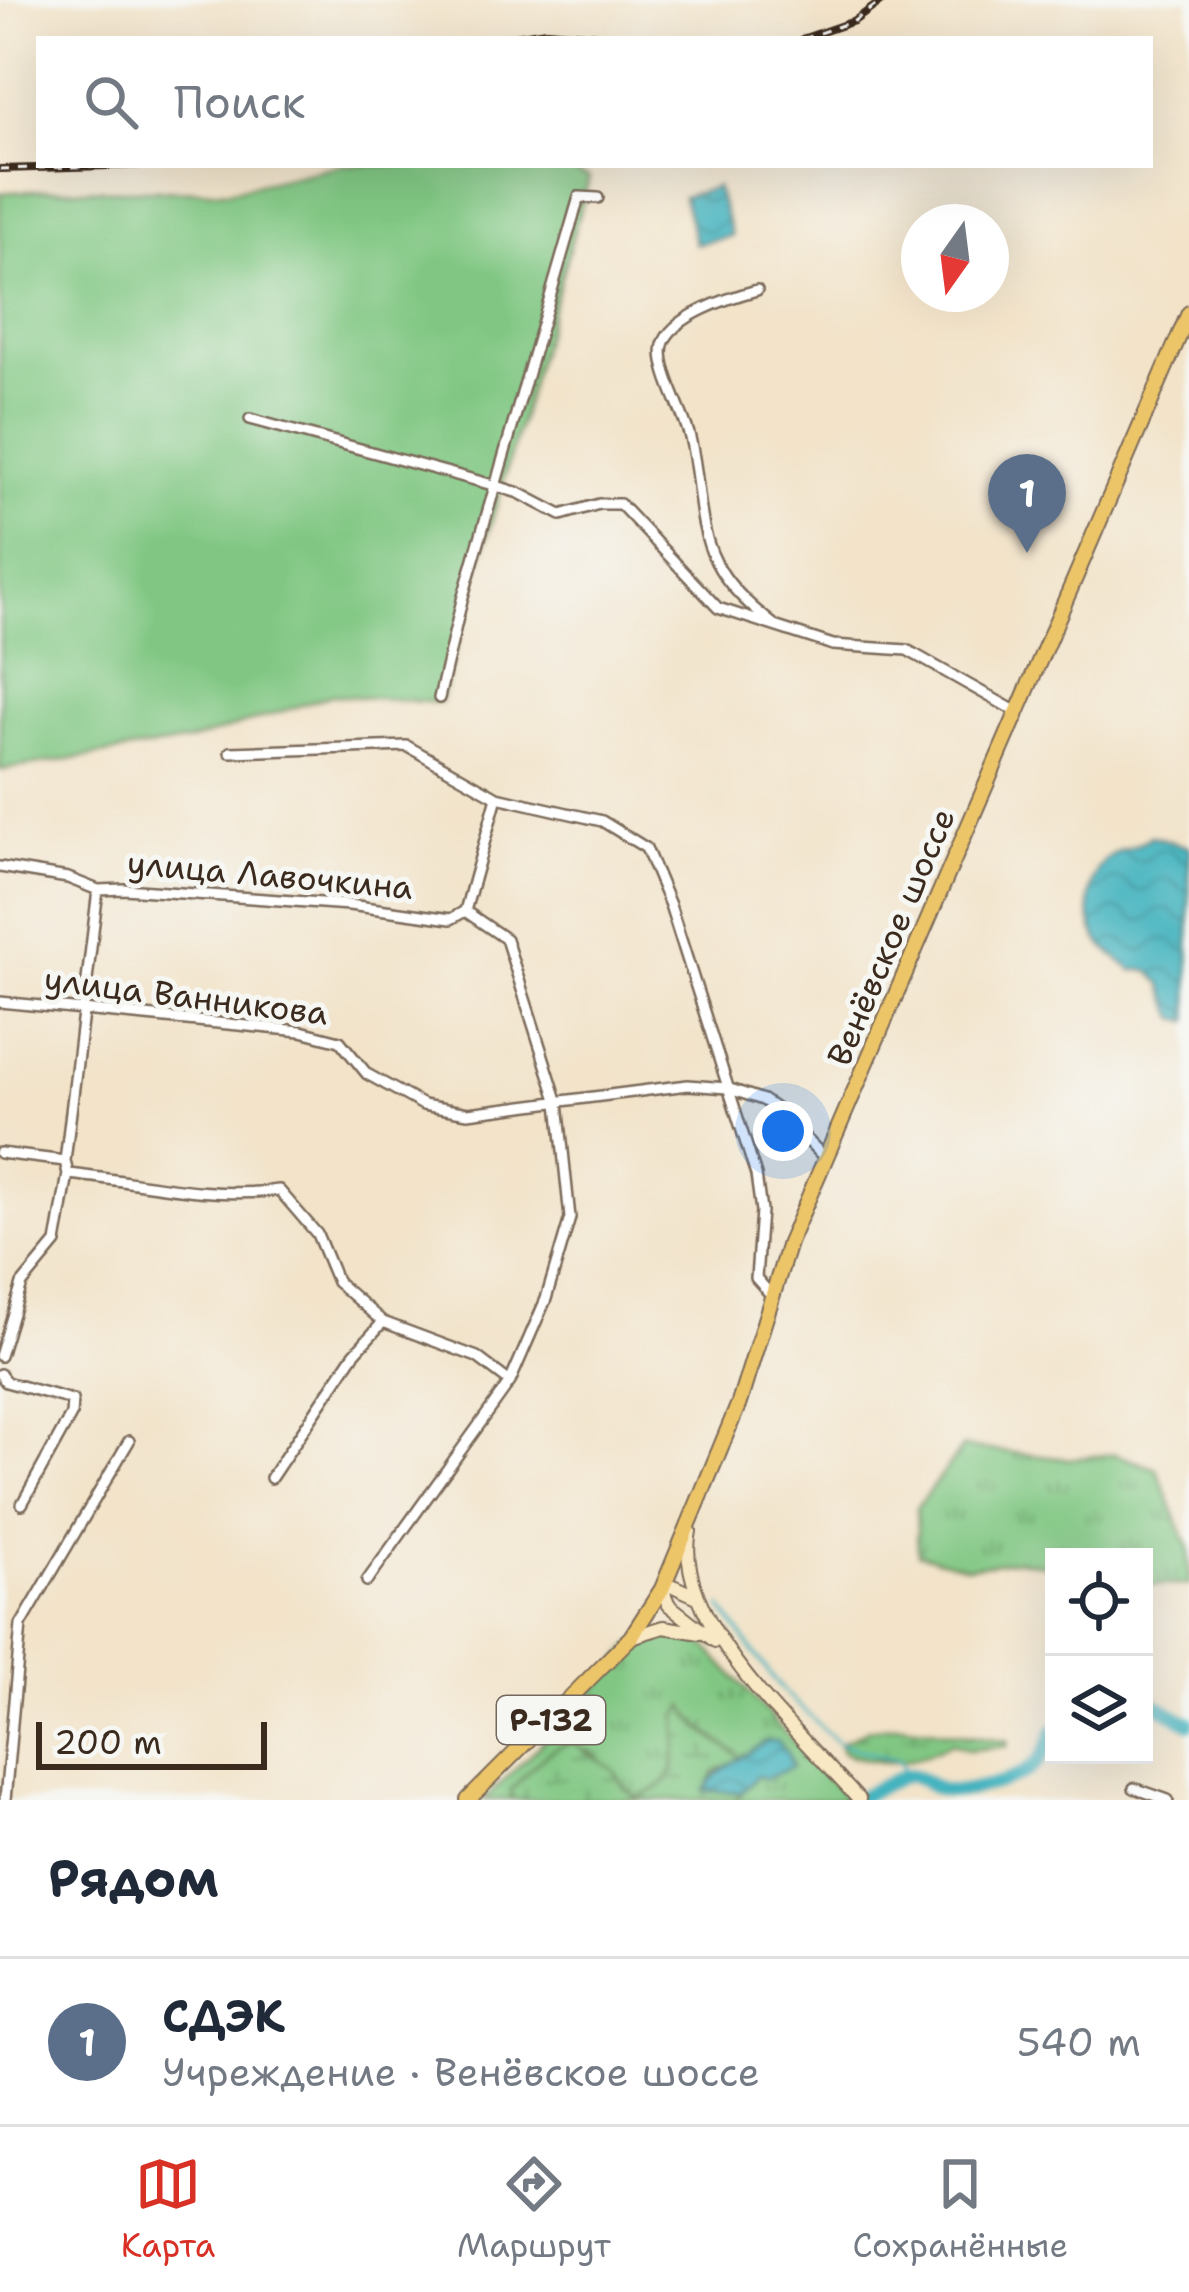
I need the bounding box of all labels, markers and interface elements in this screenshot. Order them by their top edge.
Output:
search box [36,36,1153,168]
icon: search [78,69,144,135]
text: Поиск [174,72,305,132]
north arrow [901,204,1009,312]
pin: 1 [988,454,1066,553]
street label: Венёвское шоссе [816,801,966,1073]
street label: улица Лавочкина [125,840,415,910]
street label: улица Ванникова [42,956,330,1036]
your location [753,1101,813,1161]
map controls [1045,1548,1153,1764]
button: locate [1045,1548,1153,1656]
button: layers [1045,1656,1153,1764]
road number: Р-132 [497,1696,605,1744]
scale bar [36,1716,267,1769]
text: 200 m [54,1720,162,1765]
text: Рядом [48,1844,219,1912]
text: СДЭК [162,1986,285,2046]
text: 1 [78,2016,96,2068]
text: 540 m [1017,2016,1141,2068]
text: Учреждение · Венёвское шоссе [162,2046,760,2098]
tab: Карта [121,2151,215,2268]
tab: Маршрут [457,2151,611,2268]
tab: Сохранённые [853,2151,1068,2268]

